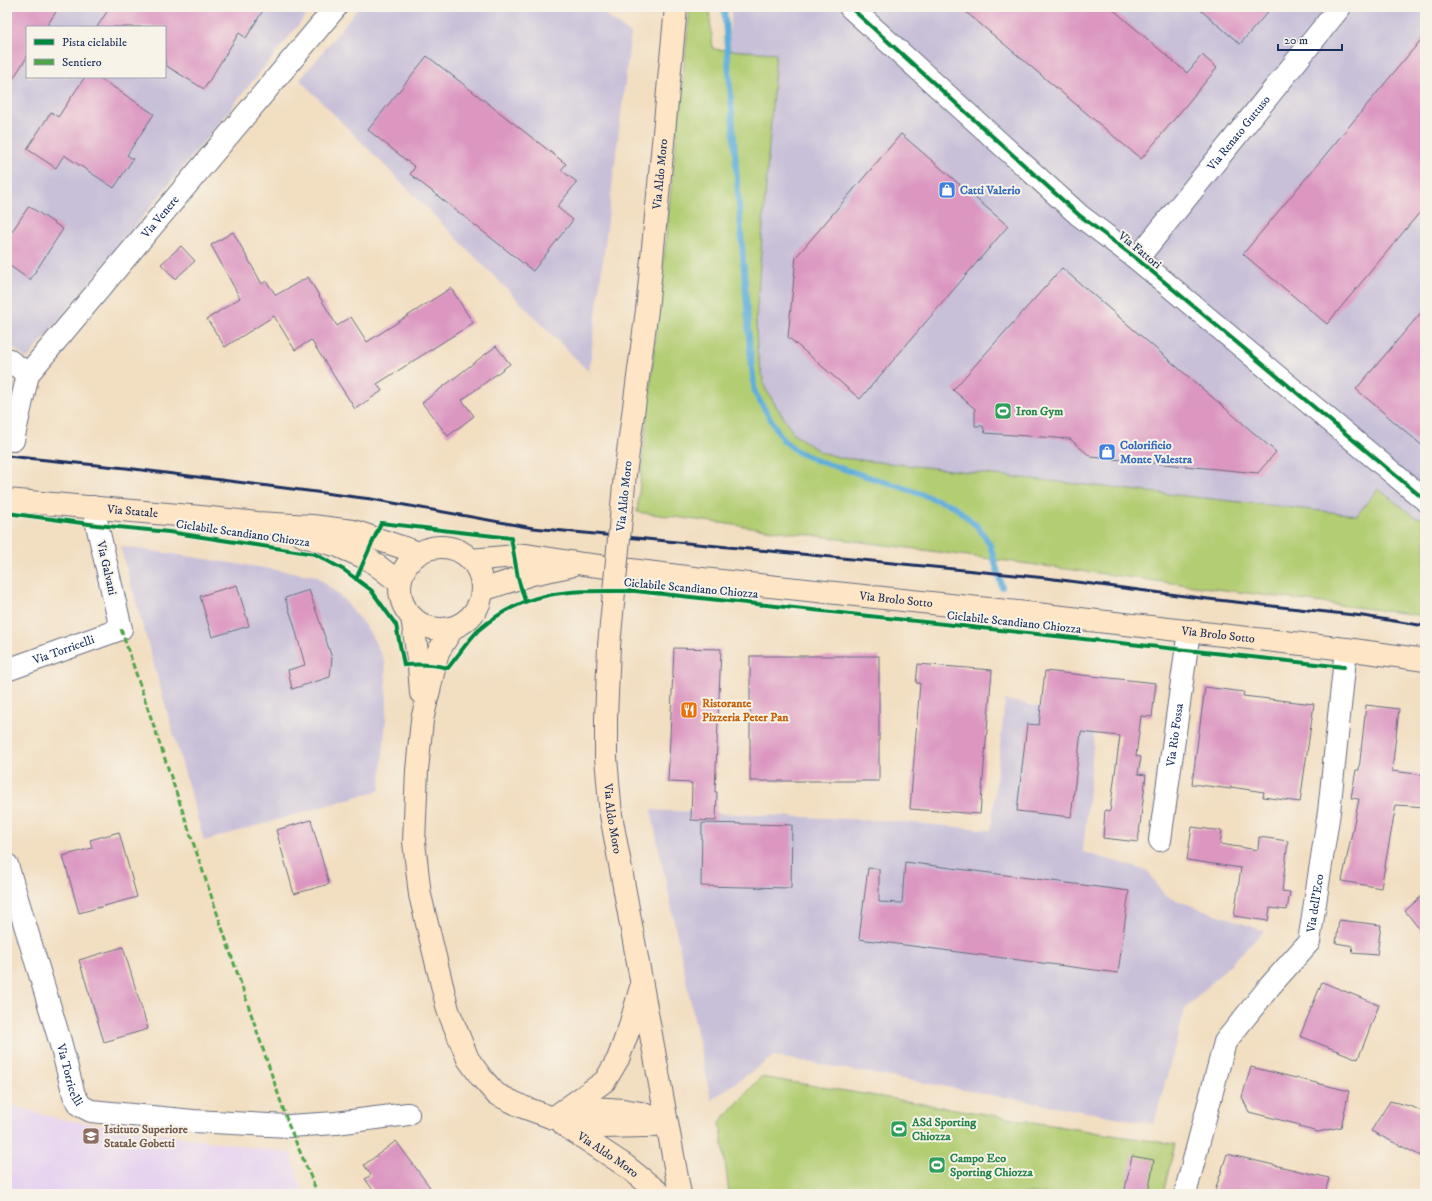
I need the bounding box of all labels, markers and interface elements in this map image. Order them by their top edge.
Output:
legend [26,26,166,78]
scale bar [1278,26,1342,52]
text: 20 m [1284,33,1308,48]
text: Pista ciclabile [62,35,127,50]
text: Sentiero [62,55,102,70]
street label: Via Renato Guttuso [1204,92,1274,175]
street label: Via Aldo Moro [650,138,671,211]
shop icon: Catti Valerio [937,180,957,200]
place label: Catti Valerio [960,183,1020,198]
street label: Via Venere [138,193,182,242]
street label: Via Fattori [1114,228,1164,272]
sports icon: Iron Gym [993,401,1013,421]
place label: Iron Gym [1016,404,1063,419]
place label: Colorificio Monte Valestra [1120,438,1193,467]
shop icon: Colorificio Monte Valestra [1097,442,1117,462]
street label: Via Aldo Moro [613,460,636,533]
street label: Via Statale [105,502,159,521]
street label: Ciclabile Scandiano Chiozza [175,517,312,550]
street label: Via Galvani [93,539,120,597]
street label: Ciclabile Scandiano Chiozza [623,575,760,602]
street label: Via Brolo Sotto [858,588,934,611]
street label: Ciclabile Scandiano Chiozza [946,608,1083,637]
street label: Via Brolo Sotto [1180,623,1256,647]
street label: Via Torricelli [30,632,96,668]
place label: Ristorante Pizzeria Peter Pan [702,696,789,725]
restaurant icon: Ristorante Pizzeria Peter Pan [679,700,699,720]
street label: Via Rio Fossa [1163,702,1187,769]
street label: Via Aldo Moro [600,782,625,855]
street label: Via dell'Eco [1303,873,1327,935]
street label: Via Torricelli [53,1041,86,1109]
place label: ASd Sporting Chiozza [911,1115,977,1144]
sports icon: ASd Sporting Chiozza [889,1119,909,1139]
place label: Istituto Superiore Statale Gobetti [104,1122,188,1151]
school or university icon: Istituto Superiore Statale Gobetti [81,1126,101,1146]
street label: Via Aldo Moro [573,1128,642,1181]
place label: Campo Eco Sporting Chiozza [950,1151,1034,1180]
sports icon: Campo Eco Sporting Chiozza [927,1155,947,1175]

